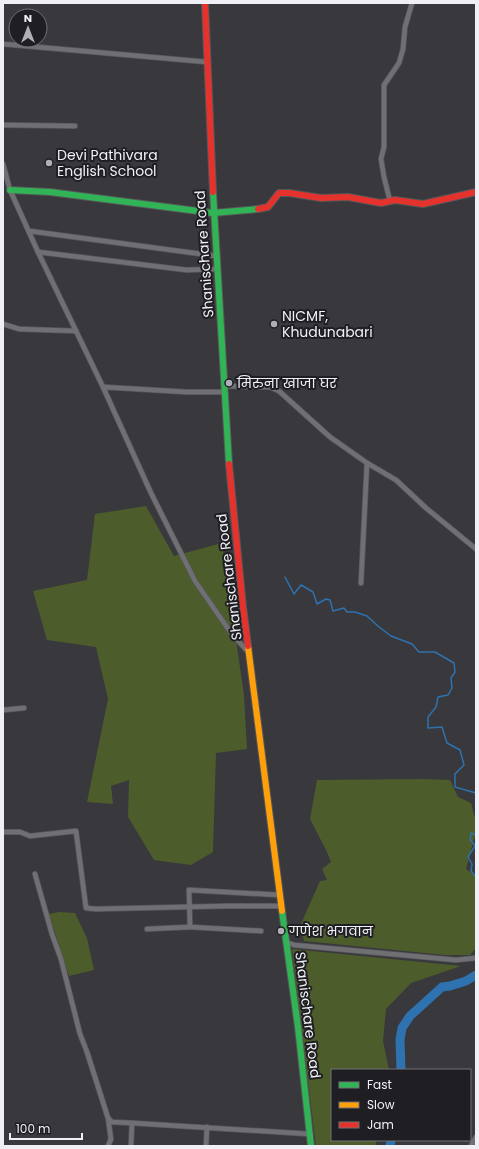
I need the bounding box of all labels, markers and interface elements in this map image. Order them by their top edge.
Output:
north arrow [8,8,48,48]
text: N [24,10,32,26]
place label: Devi Pathivara English School [57,145,158,181]
marker: Devi Pathivara English School [44,158,54,168]
street label: Shanischare Road [190,190,218,318]
place label: NICMF, Khudunabari [282,306,373,342]
marker: NICMF, Khudunabari [269,319,279,329]
place label: मिरुना खाजा घर [236,373,337,393]
marker: मिरुना खाजा घर [224,378,234,388]
street label: Shanischare Road [211,513,247,641]
place label: गणेश भगवान [288,921,374,941]
marker: गणेश भगवान [276,926,286,936]
street label: Shanischare Road [290,951,326,1079]
legend [331,1069,471,1141]
text: Fast [367,1076,392,1093]
text: Slow [367,1096,395,1113]
scale bar [10,1115,82,1141]
text: Jam [367,1116,394,1133]
text: 100 m [16,1120,50,1137]

